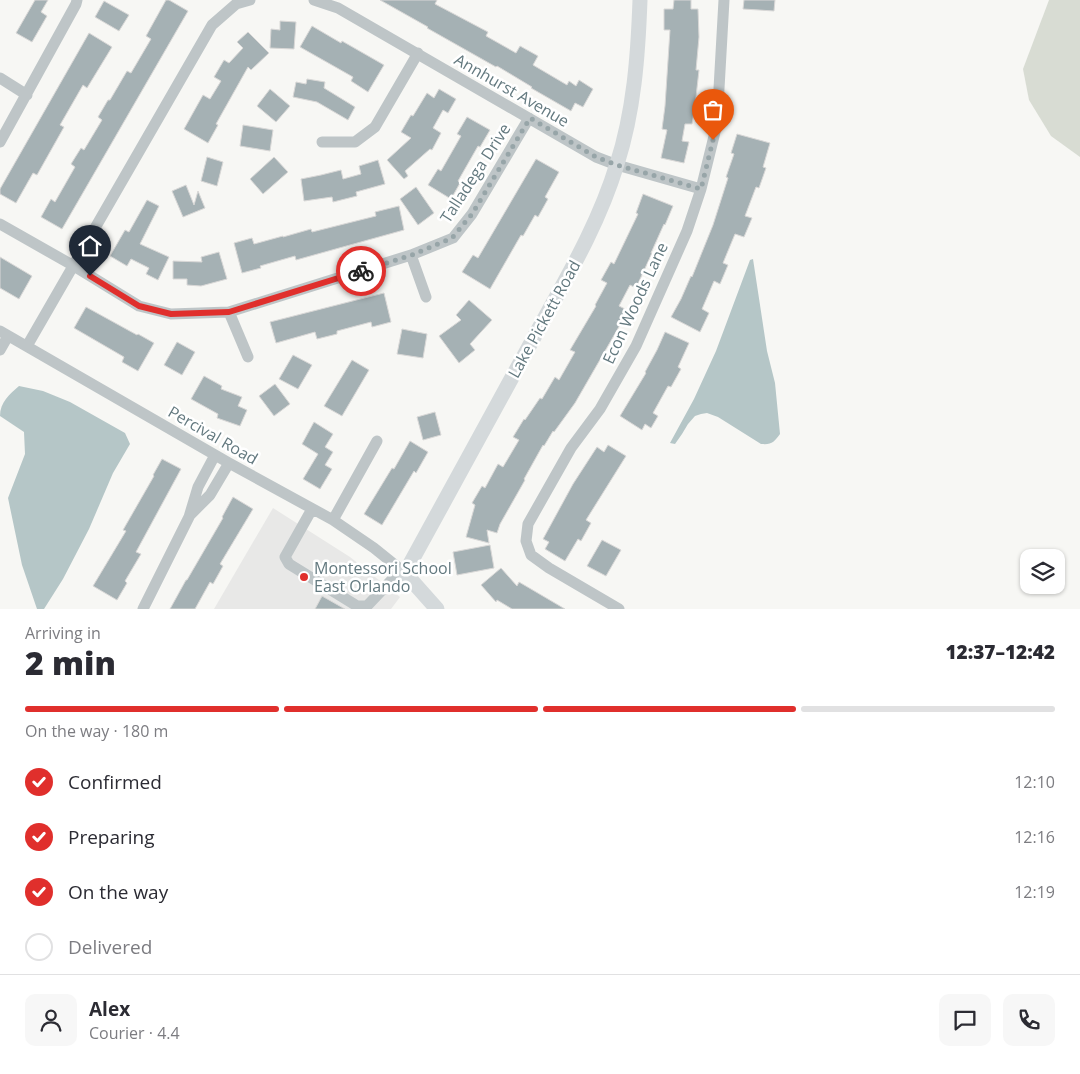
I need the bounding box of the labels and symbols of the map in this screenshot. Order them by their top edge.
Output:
street label: Annhurst Avenue [451,48,573,132]
pin [692,89,734,140]
street label: Talladega Drive [435,119,515,227]
pin [69,225,111,276]
street label: Econ Woods Lane [597,239,673,367]
courier [336,246,386,296]
street label: Lake Pickett Road [503,256,585,382]
street label: Percival Road [164,400,262,470]
place label: Montessori School East Orlando [314,557,452,597]
marker: Montessori School East Orlando [298,571,310,583]

